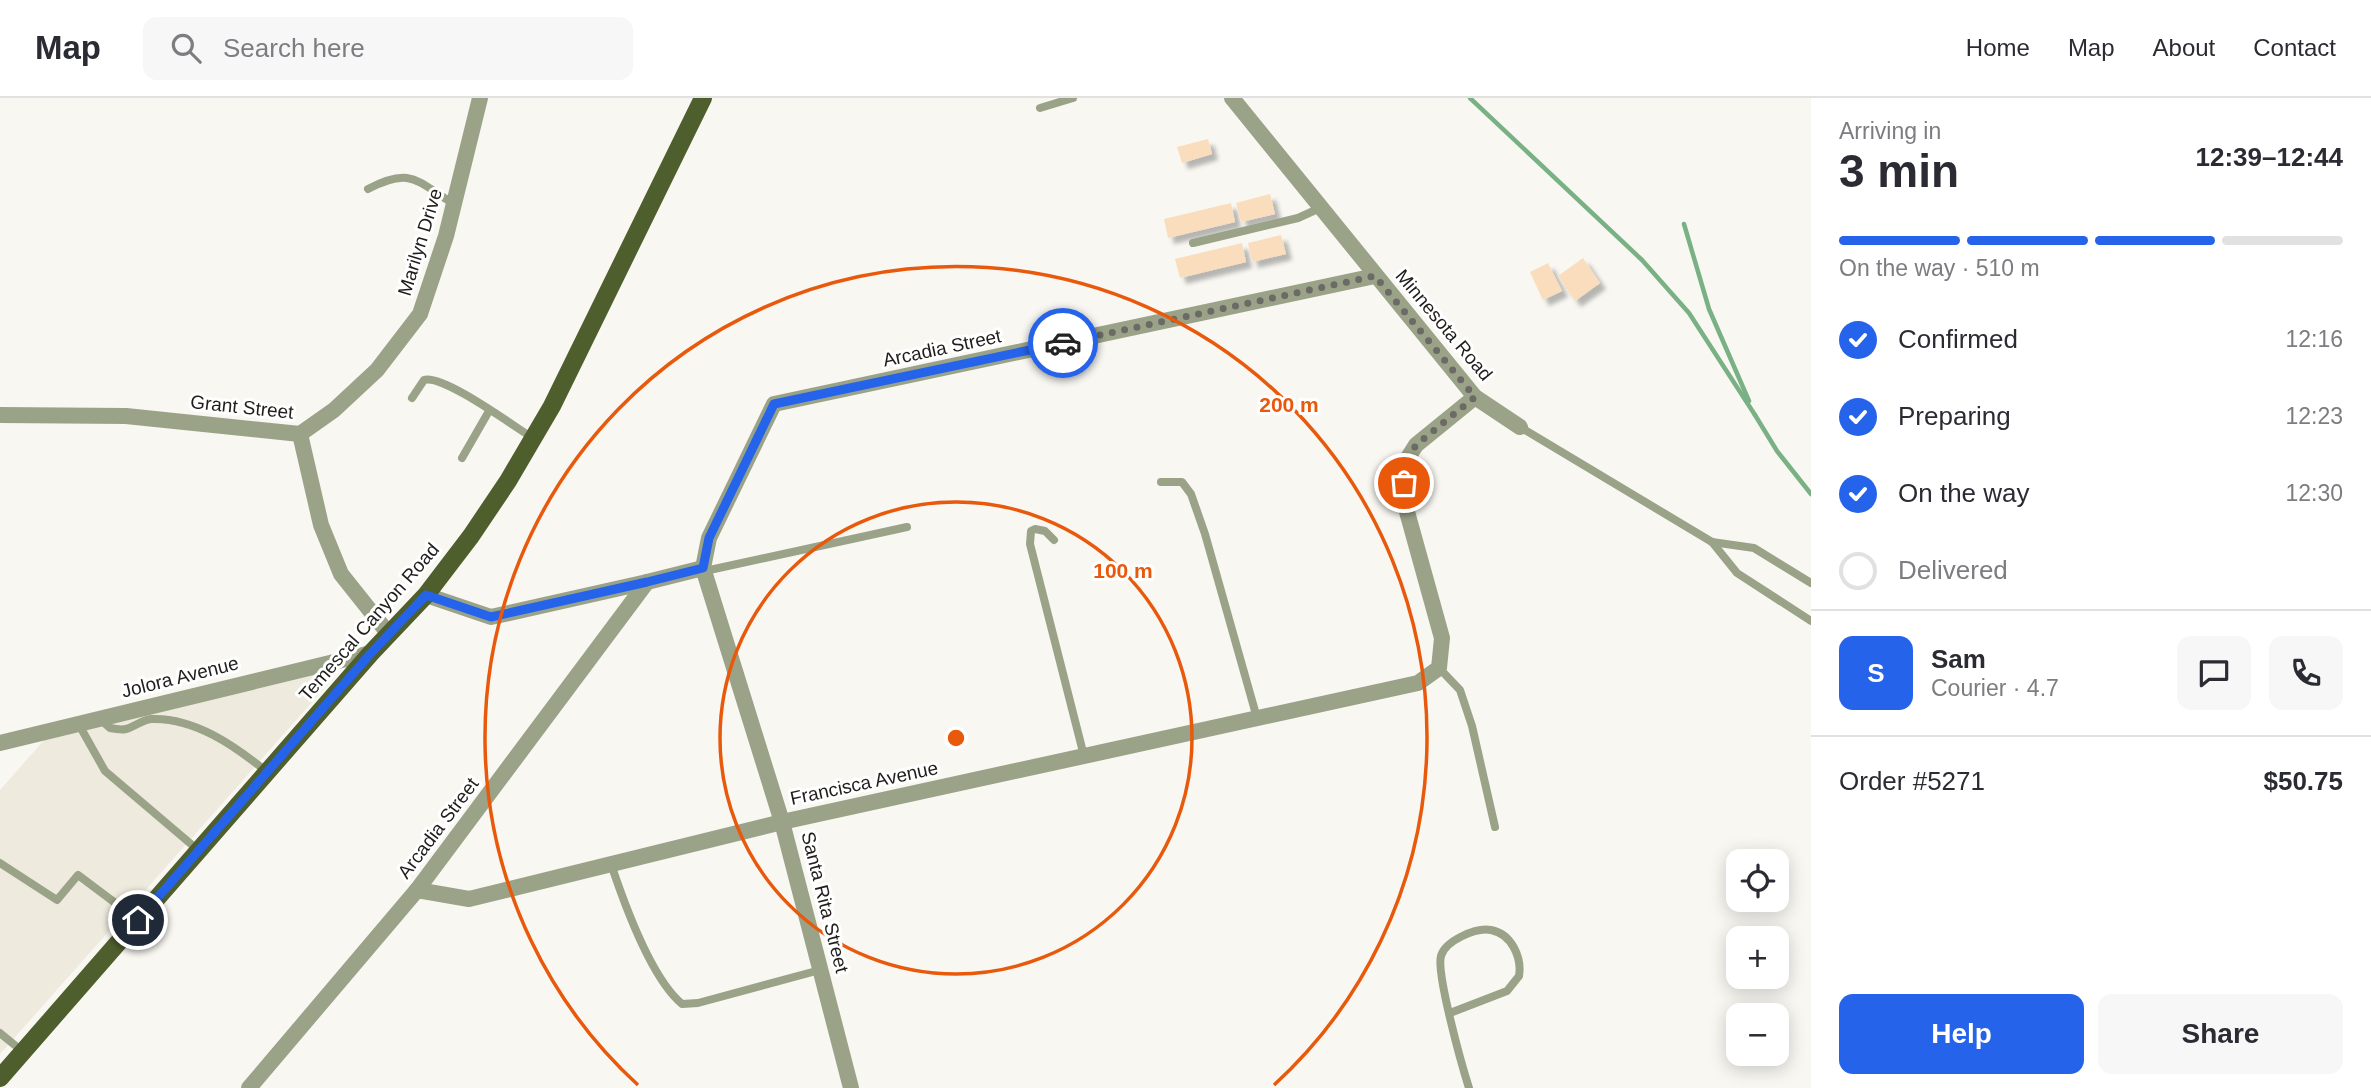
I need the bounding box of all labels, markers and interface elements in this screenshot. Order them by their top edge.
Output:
search box [143,17,633,80]
text: Map [35,29,101,66]
icon: search [167,29,205,67]
text: Search here [223,33,365,63]
text: Home [1966,34,2030,61]
text: Map [2068,34,2115,61]
text: About [2153,34,2215,61]
text: Contact [2253,34,2336,61]
text: Arriving in [1839,118,1941,144]
text: 12:39–12:44 [2196,142,2343,172]
text: 3 min [1839,145,1959,197]
street label: Marilyn Drive [394,186,446,298]
text: On the way · 510 m [1839,255,2040,281]
street label: Minnesota Road [1391,265,1497,385]
courier [1028,308,1098,378]
icon: check [1839,321,1877,359]
icon: car [1044,324,1082,362]
text: Confirmed [1898,324,2018,354]
street label: Arcadia Street [881,325,1004,371]
text: 12:16 [2285,326,2343,352]
street label: Grant Street [189,391,295,423]
text: 200 m [1259,393,1319,416]
icon: check [1839,398,1877,436]
text: Preparing [1898,401,2011,431]
text: 12:23 [2285,403,2343,429]
pin [1374,453,1434,513]
icon: bag [1385,464,1423,502]
icon: check [1839,475,1877,513]
text: On the way [1898,478,2030,508]
text: 12:30 [2285,480,2343,506]
street label: Temescal Canyon Road [295,539,443,705]
text: Delivered [1898,555,2008,585]
text: 100 m [1093,559,1153,582]
button: chat [2177,636,2251,710]
button: phone [2269,636,2343,710]
text: Sam [1931,644,1986,674]
street label: Jolora Avenue [119,652,241,702]
text: S [1867,658,1885,688]
text: Courier · 4.7 [1931,675,2059,701]
centre of rings [944,726,968,750]
street label: Francisca Avenue [788,757,940,809]
text: Order #5271 [1839,766,1985,796]
text: $50.75 [2263,766,2343,796]
street label: Arcadia Street [393,773,483,882]
street label: Santa Rita Street [797,829,853,975]
map controls [1726,849,1789,1066]
button: locate [1726,849,1789,912]
pin [108,890,168,950]
icon: home [119,901,157,939]
button: + [1726,926,1789,989]
button: Help [1839,994,2084,1074]
button: Share [2098,994,2343,1074]
button: − [1726,1003,1789,1066]

